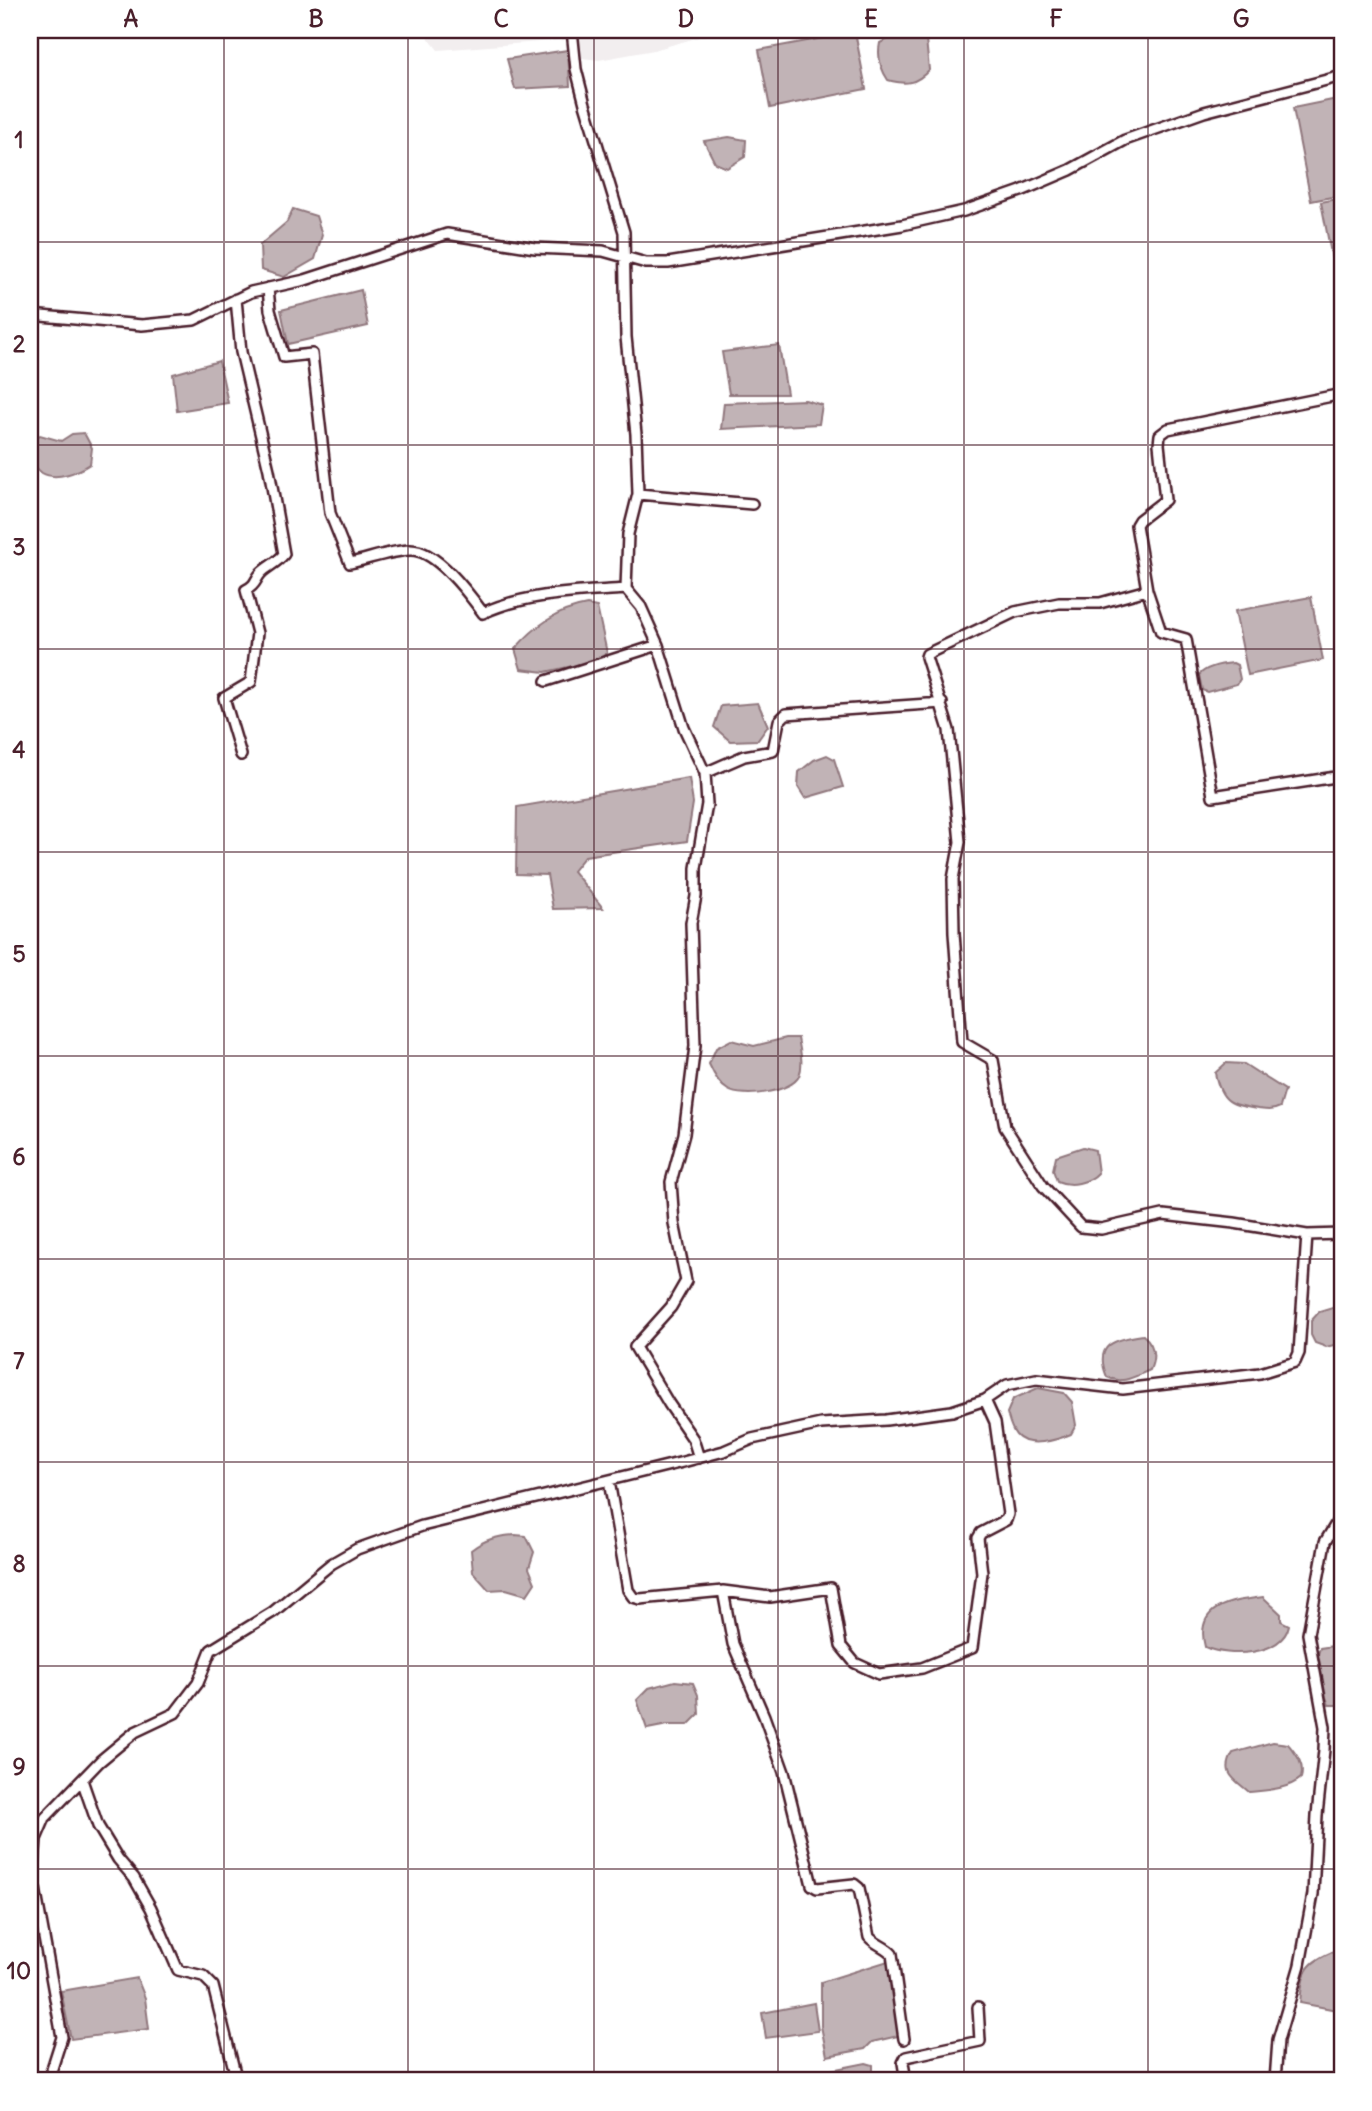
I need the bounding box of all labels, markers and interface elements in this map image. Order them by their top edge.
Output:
text: A [124,4,139,33]
text: B [308,4,324,33]
text: C [493,4,509,33]
text: D [678,4,694,33]
text: E [864,4,878,33]
text: F [1049,4,1063,33]
text: G [1233,4,1249,33]
text: 1 [14,125,24,154]
text: 2 [13,329,26,358]
text: 3 [12,532,26,561]
text: 4 [12,735,26,764]
text: 5 [12,939,26,968]
text: 6 [12,1142,26,1171]
text: 7 [13,1346,25,1375]
text: 8 [12,1549,26,1578]
text: 9 [12,1752,26,1781]
text: 10 [7,1956,31,1985]

